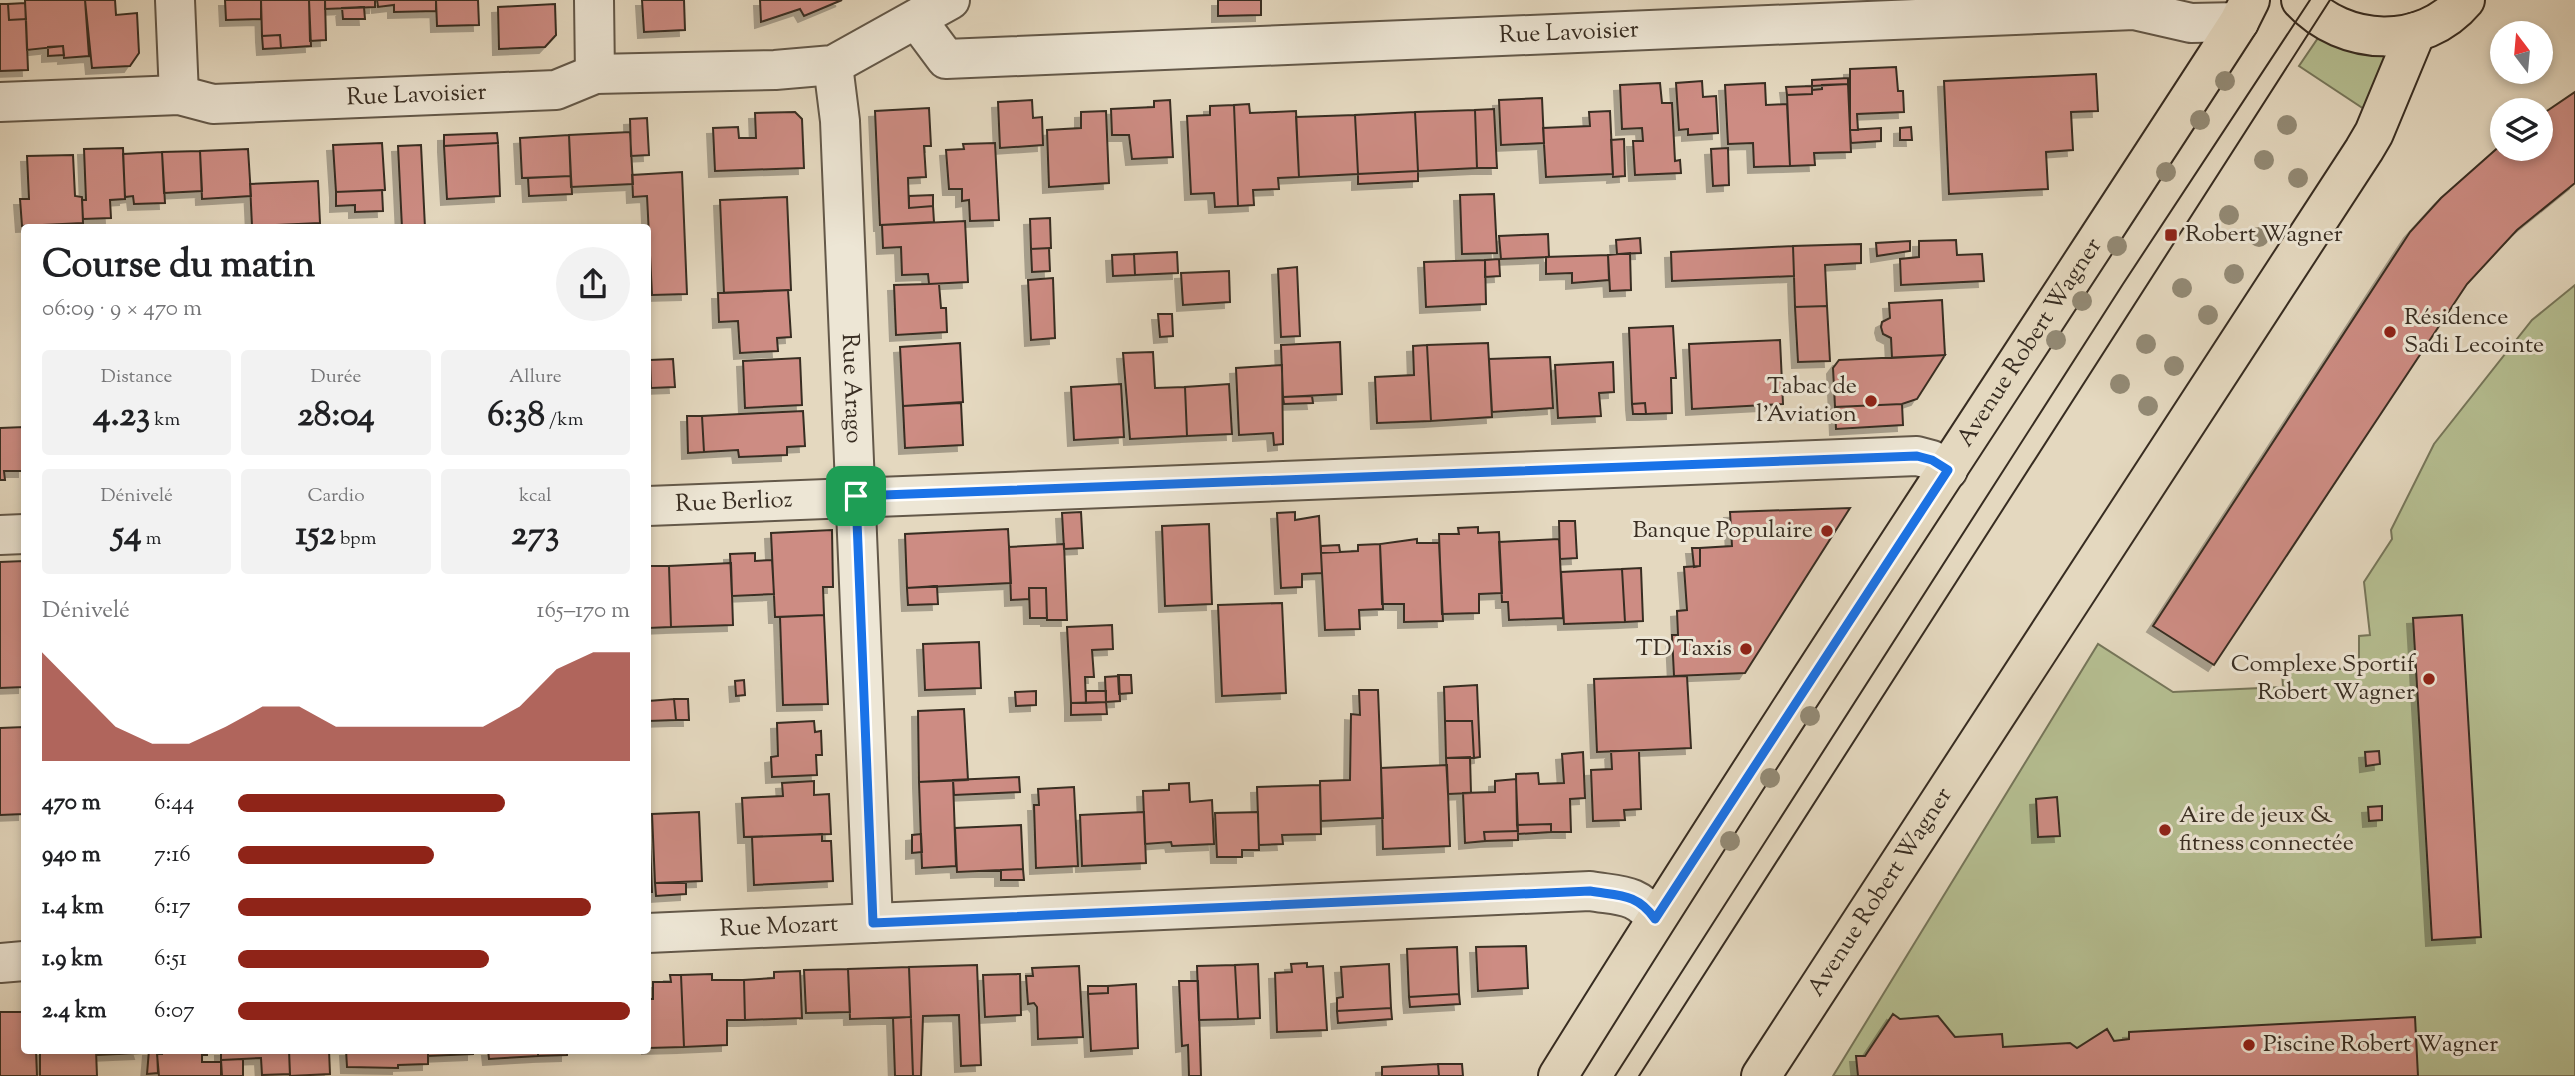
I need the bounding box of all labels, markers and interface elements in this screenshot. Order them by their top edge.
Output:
street label: Rue Lavoisier [1498,13,1640,53]
north arrow [2490,21,2553,84]
map controls [2490,21,2553,161]
street label: Rue Lavoisier [346,76,487,116]
button: layers [2490,98,2553,161]
place label: Robert Wagner [2185,218,2343,252]
marker: Robert Wagner [2163,227,2179,243]
street label: Avenue Robert Wagner [1949,232,2111,454]
text: Course du matin [42,240,315,294]
button: share [556,247,630,321]
text: 06:09 · 9 × 470 m [42,293,202,326]
place label: Résidence Sadi Lecointe [2404,301,2544,363]
marker: Résidence Sadi Lecointe [2382,324,2398,340]
street label: Rue Arago [832,333,870,444]
text: Distance [101,364,172,391]
text: Durée [311,364,361,391]
text: Allure [509,364,562,391]
place label: Tabac de l'Aviation [1756,370,1857,432]
text: 4.23 [93,391,150,442]
text: 28:04 [297,391,375,442]
text: 6:38 [487,391,545,442]
marker: Tabac de l'Aviation [1863,393,1879,409]
text: km [150,407,180,434]
text: /km [545,407,583,434]
pin [826,466,886,526]
icon: arrive [837,477,875,515]
text: Dénivelé [100,483,173,510]
text: Cardio [307,483,365,510]
text: kcal [519,483,552,510]
street label: Rue Berlioz [675,483,793,522]
text: 54 [112,510,142,561]
text: 152 [296,510,336,561]
text: 273 [511,510,559,561]
place label: Banque Populaire [1632,514,1813,548]
marker: Banque Populaire [1819,523,1835,539]
text: m [142,526,161,553]
text: bpm [336,526,376,553]
text: Dénivelé [42,595,130,628]
text: 165–170 m [537,595,630,628]
place label: TD Taxis [1636,632,1732,666]
marker: TD Taxis [1738,641,1754,657]
place label: Complexe Sportif Robert Wagner [2231,648,2417,710]
marker: Complexe Sportif Robert Wagner [2421,671,2437,687]
street label: Avenue Robert Wagner [1800,781,1961,1004]
text: 470 m [42,787,101,820]
text: 6:44 [154,787,194,820]
place label: Aire de jeux & fitness connectée [2179,799,2354,861]
marker: Aire de jeux & fitness connectée [2157,822,2173,838]
text: 940 m [42,839,101,872]
text: 7:16 [154,839,191,872]
text: 1.4 km [42,891,104,924]
text: 6:17 [154,891,191,924]
street label: Rue Mozart [719,908,839,947]
text: 1.9 km [42,943,103,976]
text: 6:51 [154,943,187,976]
text: 2.4 km [42,995,107,1028]
text: 6:07 [154,995,195,1028]
place label: Piscine Robert Wagner [2263,1028,2498,1062]
marker: Piscine Robert Wagner [2241,1037,2257,1053]

